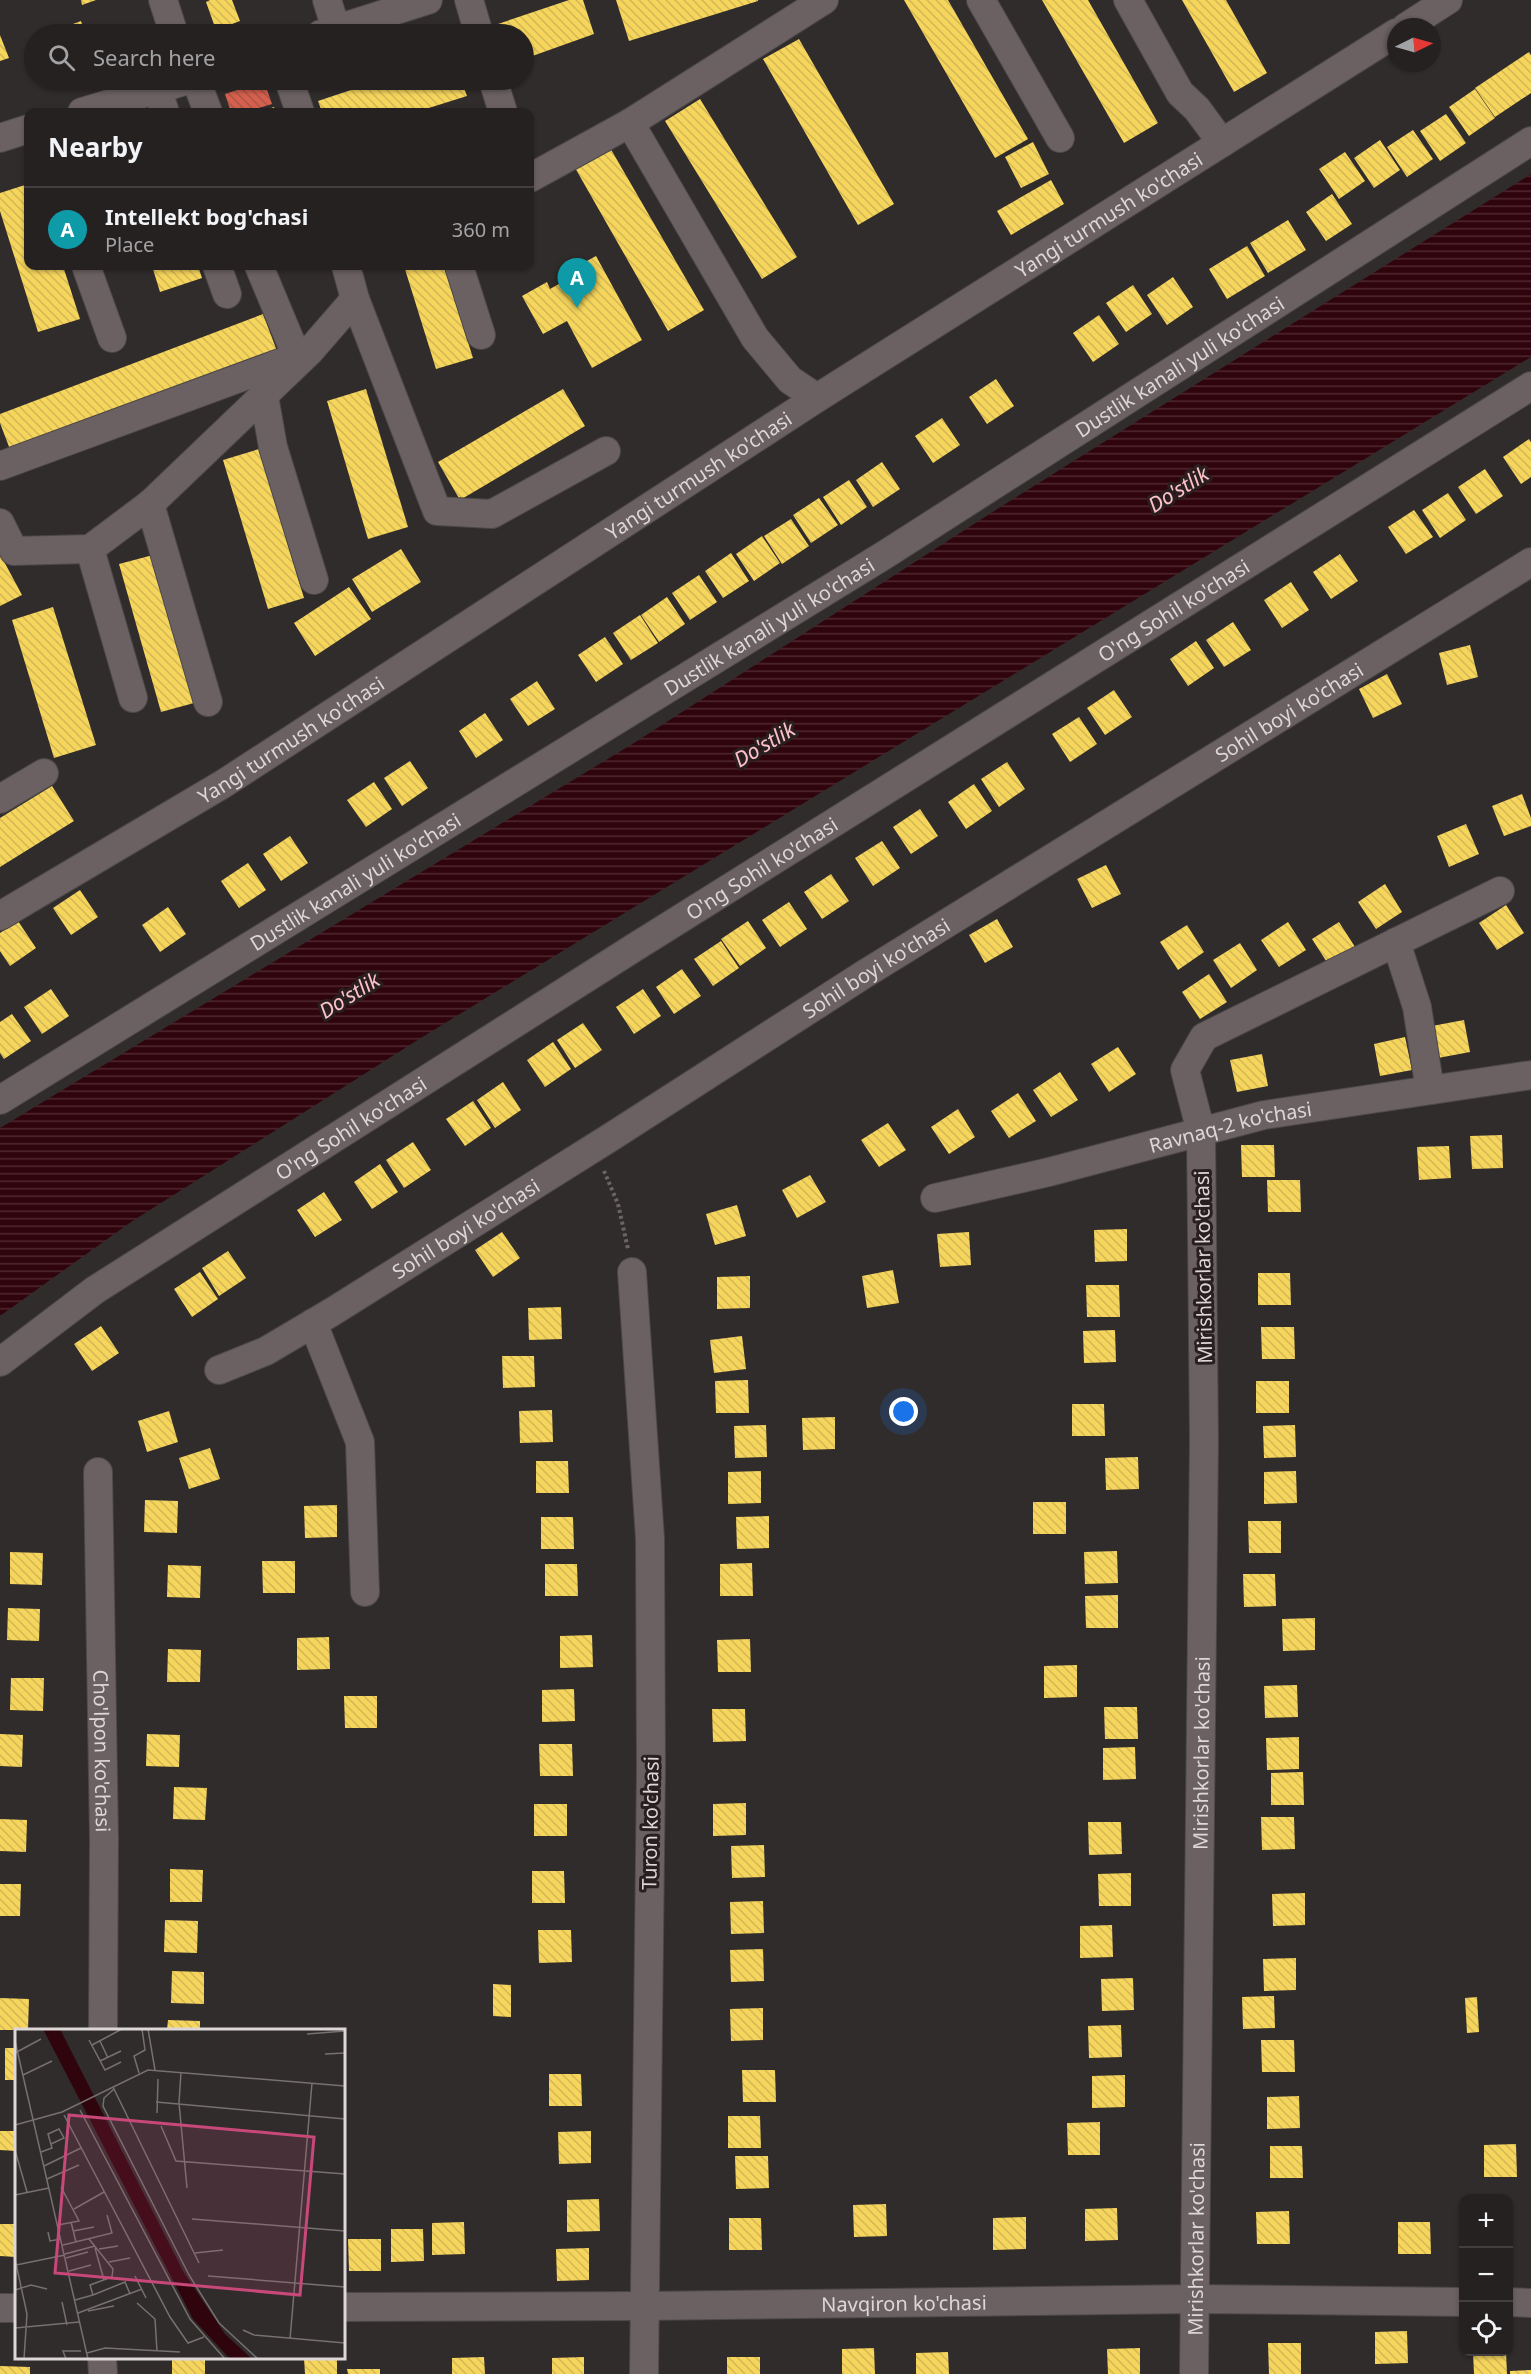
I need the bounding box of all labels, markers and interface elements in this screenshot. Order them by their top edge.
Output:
north arrow [1387,18,1441,72]
search box [24,24,534,90]
icon: search [45,41,78,74]
text: Search here [93,42,215,72]
text: Nearby [48,129,143,165]
street label: Yangi turmush ko'chasi [1010,145,1207,283]
text: Intellekt bog'chasi [105,201,308,231]
text: A [61,216,74,243]
text: 360 m [452,216,510,243]
text: Place [105,231,154,258]
pin: A [558,258,596,308]
street label: Dustlik kanali yuli ko'chasi [1070,289,1289,443]
street label: Yangi turmush ko'chasi [600,405,797,545]
water label: Do'stlik [1142,459,1215,519]
street label: Dustlik kanali yuli ko'chasi [658,551,879,702]
street label: O'ng Sohil ko'chasi [1092,552,1254,668]
street label: Sohil boyi ko'chasi [1210,656,1368,768]
street label: Yangi turmush ko'chasi [192,670,389,810]
water label: Do'stlik [728,714,801,773]
street label: Dustlik kanali yuli ko'chasi [244,806,466,957]
street label: O'ng Sohil ko'chasi [680,810,842,926]
street label: Sohil boyi ko'chasi [797,911,955,1024]
water label: Do'stlik [313,965,386,1025]
street label: O'ng Sohil ko'chasi [270,1070,431,1186]
street label: Ravnaq-2 ko'chasi [1146,1095,1314,1158]
street label: Mirishkorlar ko'chasi [1188,1170,1218,1364]
street label: Sohil boyi ko'chasi [387,1172,545,1285]
your location [889,1397,918,1426]
street label: Mirishkorlar ko'chasi [1186,1656,1215,1850]
street label: Cho'lpon ko'chasi [88,1670,117,1832]
street label: Turon ko'chasi [635,1756,665,1890]
inset map [15,2029,345,2359]
street label: Mirishkorlar ko'chasi [1181,2142,1210,2336]
map controls [1459,2194,1513,2356]
button: + [1459,2194,1513,2248]
button: − [1459,2248,1513,2302]
street label: Navqiron ko'chasi [821,2288,987,2317]
button: locate [1459,2302,1513,2356]

